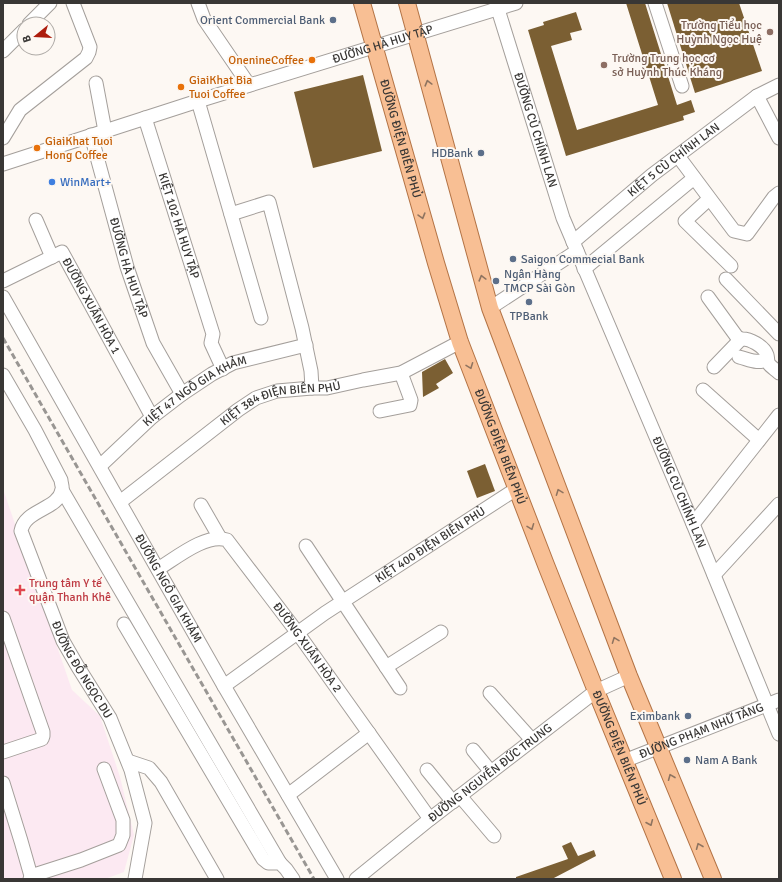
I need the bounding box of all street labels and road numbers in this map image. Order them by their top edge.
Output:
street label: ĐƯỜNG HÀ HUY TẬP [330,22,435,67]
street label: ĐƯỜNG CÙ CHÍNH LAN [510,71,560,190]
street label: ĐƯỜNG ĐIỆN BIÊN PHỦ [376,78,424,200]
street label: KIỆT 5 CÙ CHÍNH LAN [625,120,723,200]
street label: KIỆT 102 HÀ HUY TẬP [155,171,202,281]
street label: ĐƯỜNG HÀ HUY TẬP [106,216,151,320]
street label: ĐƯỜNG XUÂN HÒA 1 [59,255,123,357]
street label: KIỆT 47 NGÔ GIA KHẢM [140,353,248,430]
street label: KIỆT 384 ĐIỆN BIÊN PHỦ [217,378,342,429]
street label: ĐƯỜNG ĐIỆN BIÊN PHỦ [471,387,529,507]
street label: ĐƯỜNG CÙ CHÍNH LAN [649,434,709,550]
street label: KIỆT 400 ĐIỆN BIÊN PHỦ [372,504,488,586]
street label: ĐƯỜNG NGÔ GIA KHẢM [131,532,205,645]
street label: ĐƯỜNG XUÂN HÒA 2 [269,600,345,696]
street label: ĐƯỜNG ĐỖ NGỌC DU [48,619,115,721]
street label: ĐƯỜNG ĐIỆN BIÊN PHỦ [589,688,649,808]
street label: ĐƯỜNG PHẠM NHỮ TĂNG [637,700,766,762]
street label: ĐƯỜNG NGUYỄN ĐỨC TRUNG [425,721,555,826]

